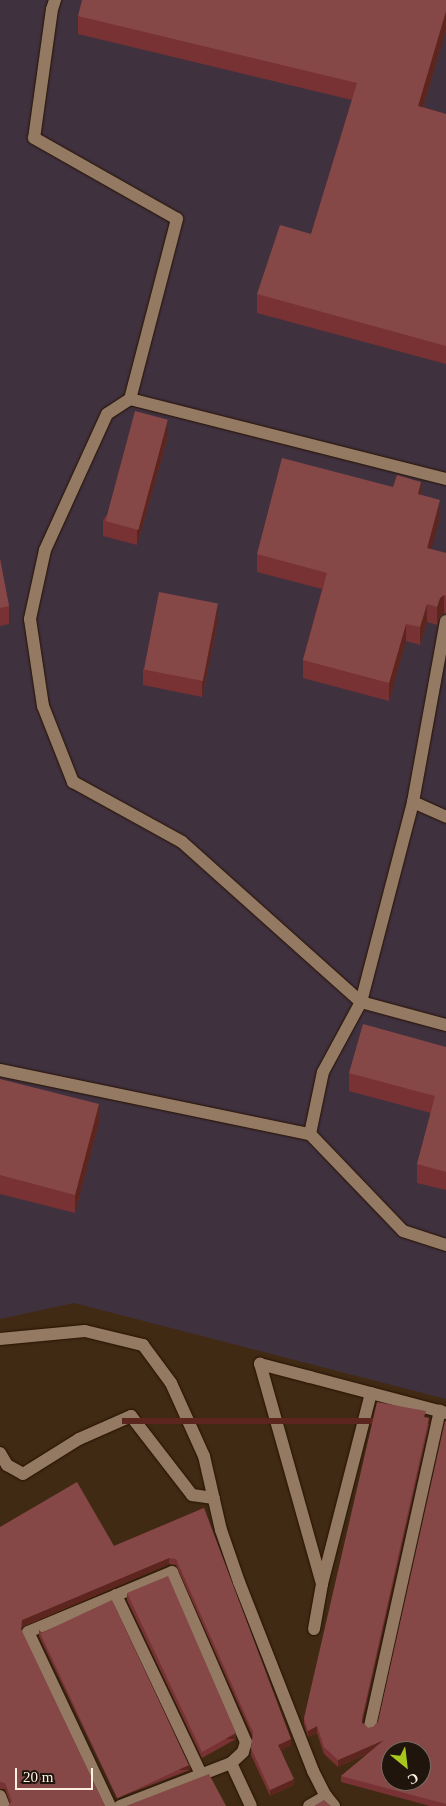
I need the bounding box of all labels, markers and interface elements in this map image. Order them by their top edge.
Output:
north arrow [381,1741,431,1791]
scale bar [18,1758,95,1790]
text: 20 m [23,1769,53,1785]
text: С [405,1770,421,1788]

